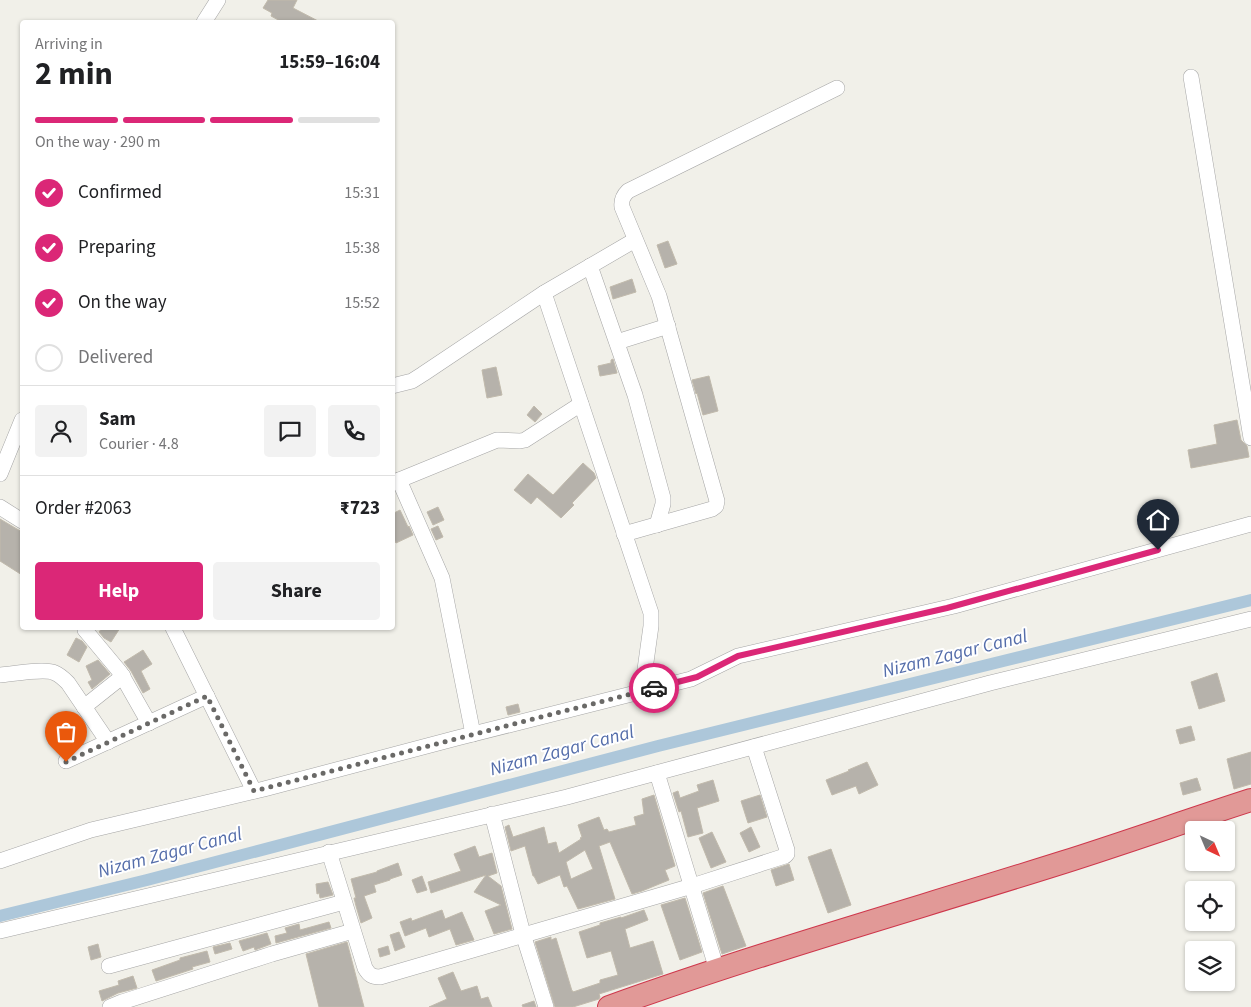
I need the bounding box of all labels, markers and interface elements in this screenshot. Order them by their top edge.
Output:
text: Arriving in [35,33,103,55]
text: 15:59–16:04 [279,49,380,76]
text: 2 min [35,51,113,97]
text: On the way · 290 m [35,131,160,153]
icon: check [35,179,63,207]
text: Confirmed [78,179,162,206]
text: 15:31 [344,182,380,204]
icon: check [35,234,63,262]
text: Preparing [78,234,156,261]
text: 15:38 [344,237,380,259]
icon: check [35,289,63,317]
text: On the way [78,289,167,316]
text: 15:52 [344,292,380,314]
text: Delivered [78,344,153,371]
button: person [35,405,87,457]
button: chat [264,405,316,457]
button: phone [328,405,380,457]
text: Sam [99,406,136,433]
text: Courier · 4.8 [99,433,179,455]
text: Order #2063 [35,495,132,522]
text: ₹723 [340,495,380,522]
pin [1137,499,1179,550]
icon: home [1144,506,1172,534]
button: Help [35,562,203,620]
button: Share [213,562,380,620]
water label: Nizam Zagar Canal [880,623,1031,685]
courier [629,663,679,713]
icon: car [640,674,668,702]
pin [45,711,87,762]
icon: bag [52,718,80,746]
water label: Nizam Zagar Canal [487,719,637,783]
water label: Nizam Zagar Canal [95,821,245,885]
north arrow [1185,821,1235,871]
map controls [1185,821,1235,991]
button: locate [1185,881,1235,931]
button: layers [1185,941,1235,991]

